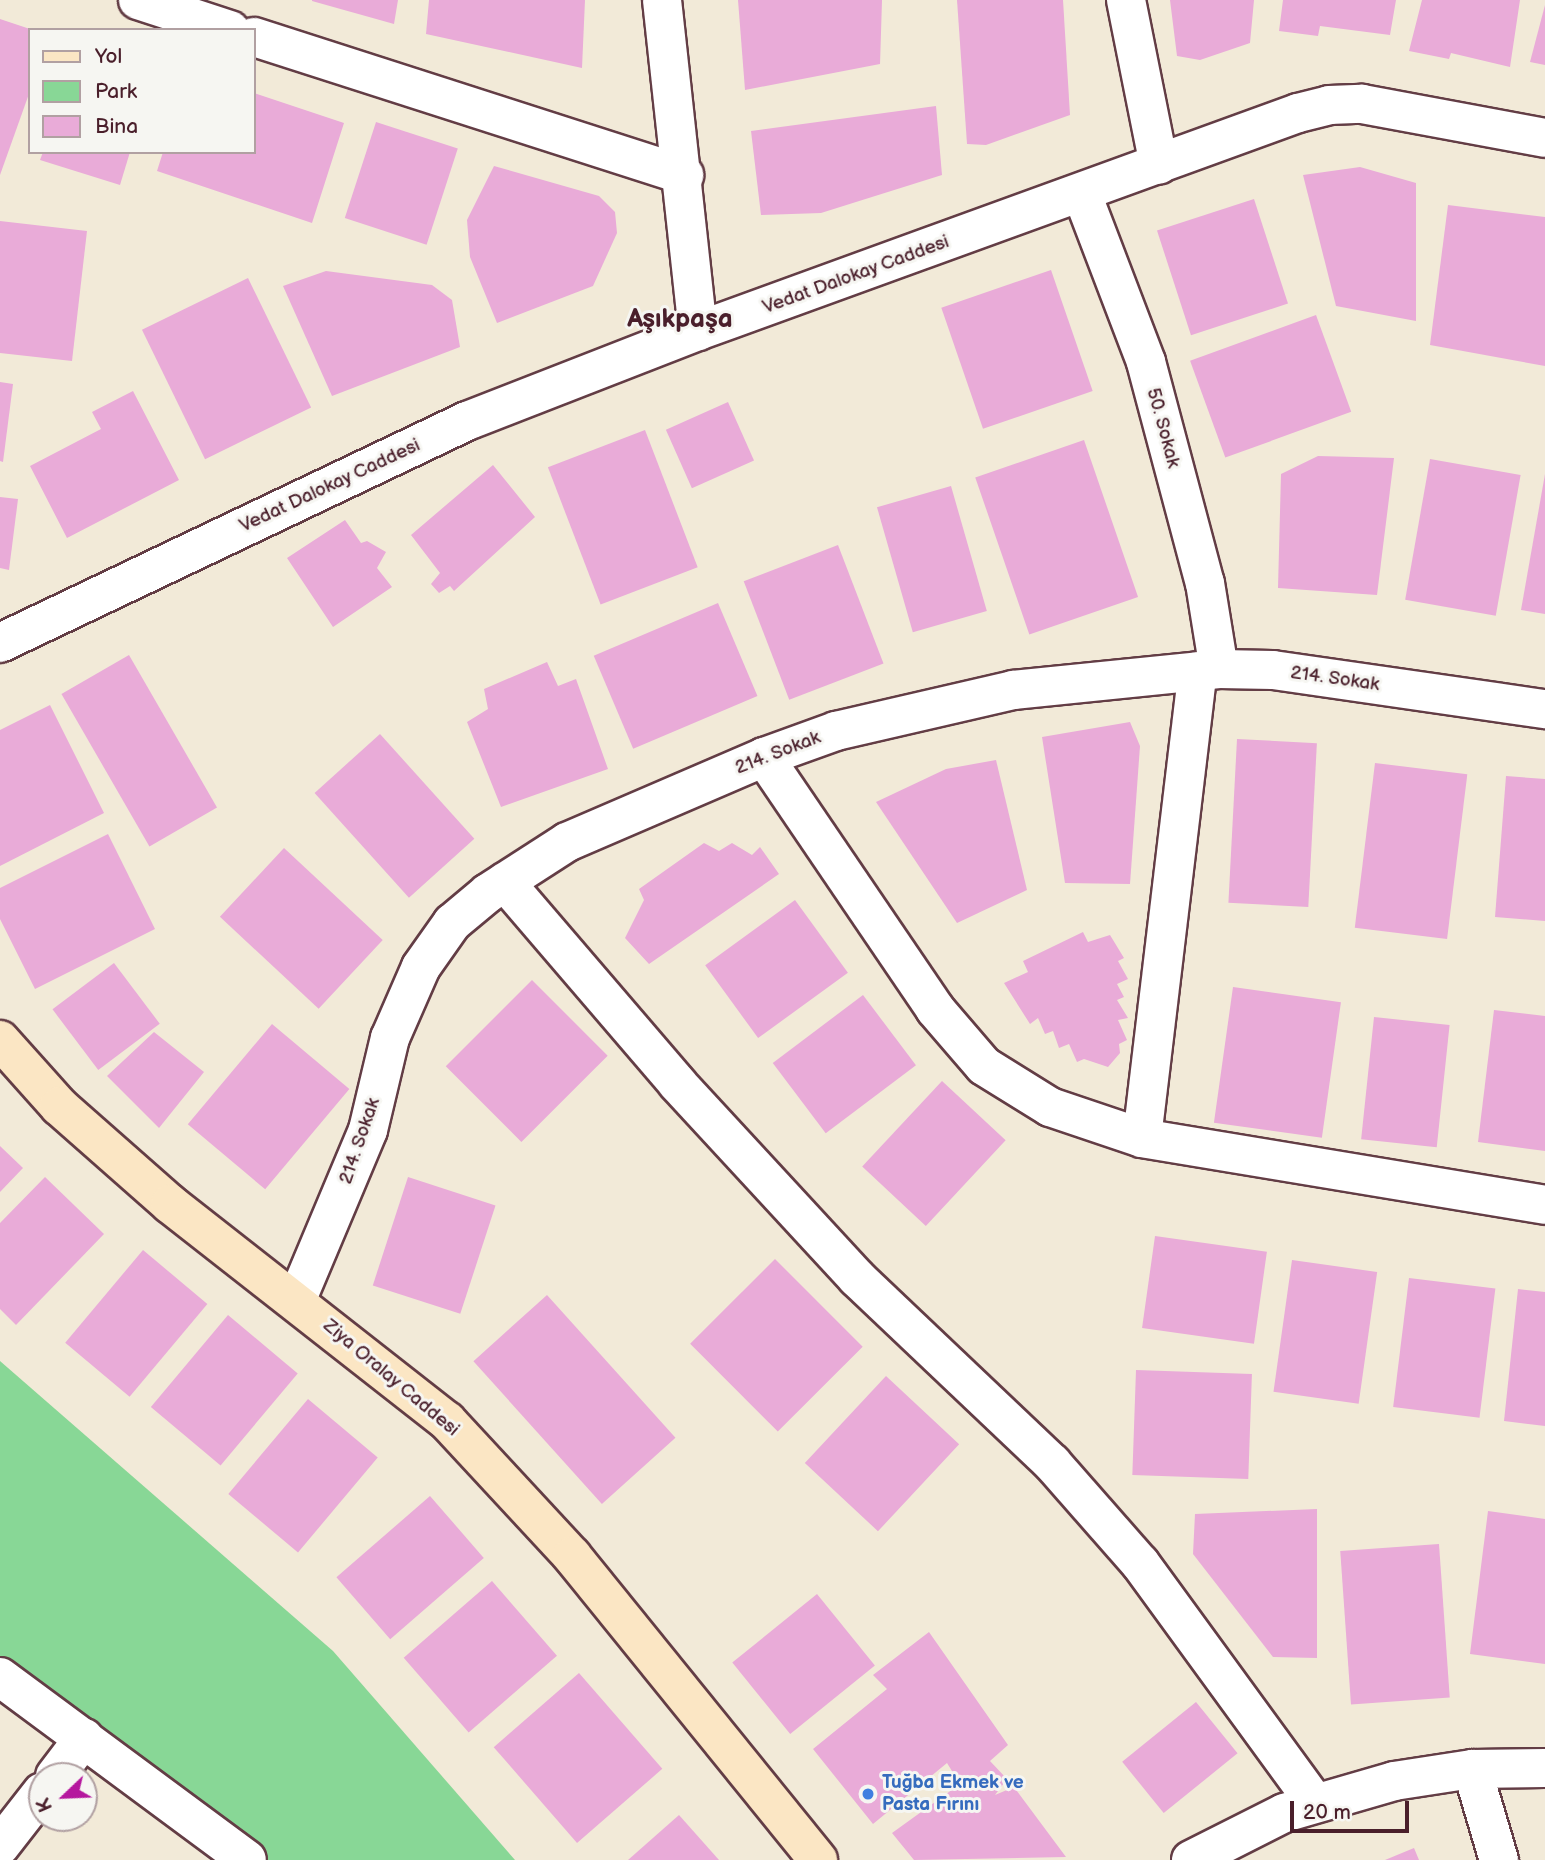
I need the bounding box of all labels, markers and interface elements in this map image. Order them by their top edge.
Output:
legend [28,28,256,154]
text: Yol [95,44,122,69]
text: Park [95,79,137,104]
text: Bina [95,114,138,139]
street label: Vedat Dalokay Caddesi [759,230,953,320]
district label: Aşıkpaşa [627,304,733,336]
street label: 50. Sokak [1141,385,1185,471]
street label: Vedat Dalokay Caddesi [235,434,425,538]
street label: 214. Sokak [1289,661,1381,697]
street label: 214. Sokak [732,726,824,780]
street label: 214. Sokak [335,1095,385,1187]
street label: Ziya Oralay Caddesi [318,1314,464,1442]
north arrow [28,1762,98,1832]
place label: Tuğba Ekmek ve Pasta Fırını [882,1772,1024,1816]
marker: Tuğba Ekmek ve Pasta Fırını [860,1786,876,1802]
scale bar [1293,1786,1412,1830]
text: K [32,1794,58,1815]
text: 20 m [1303,1800,1351,1825]

